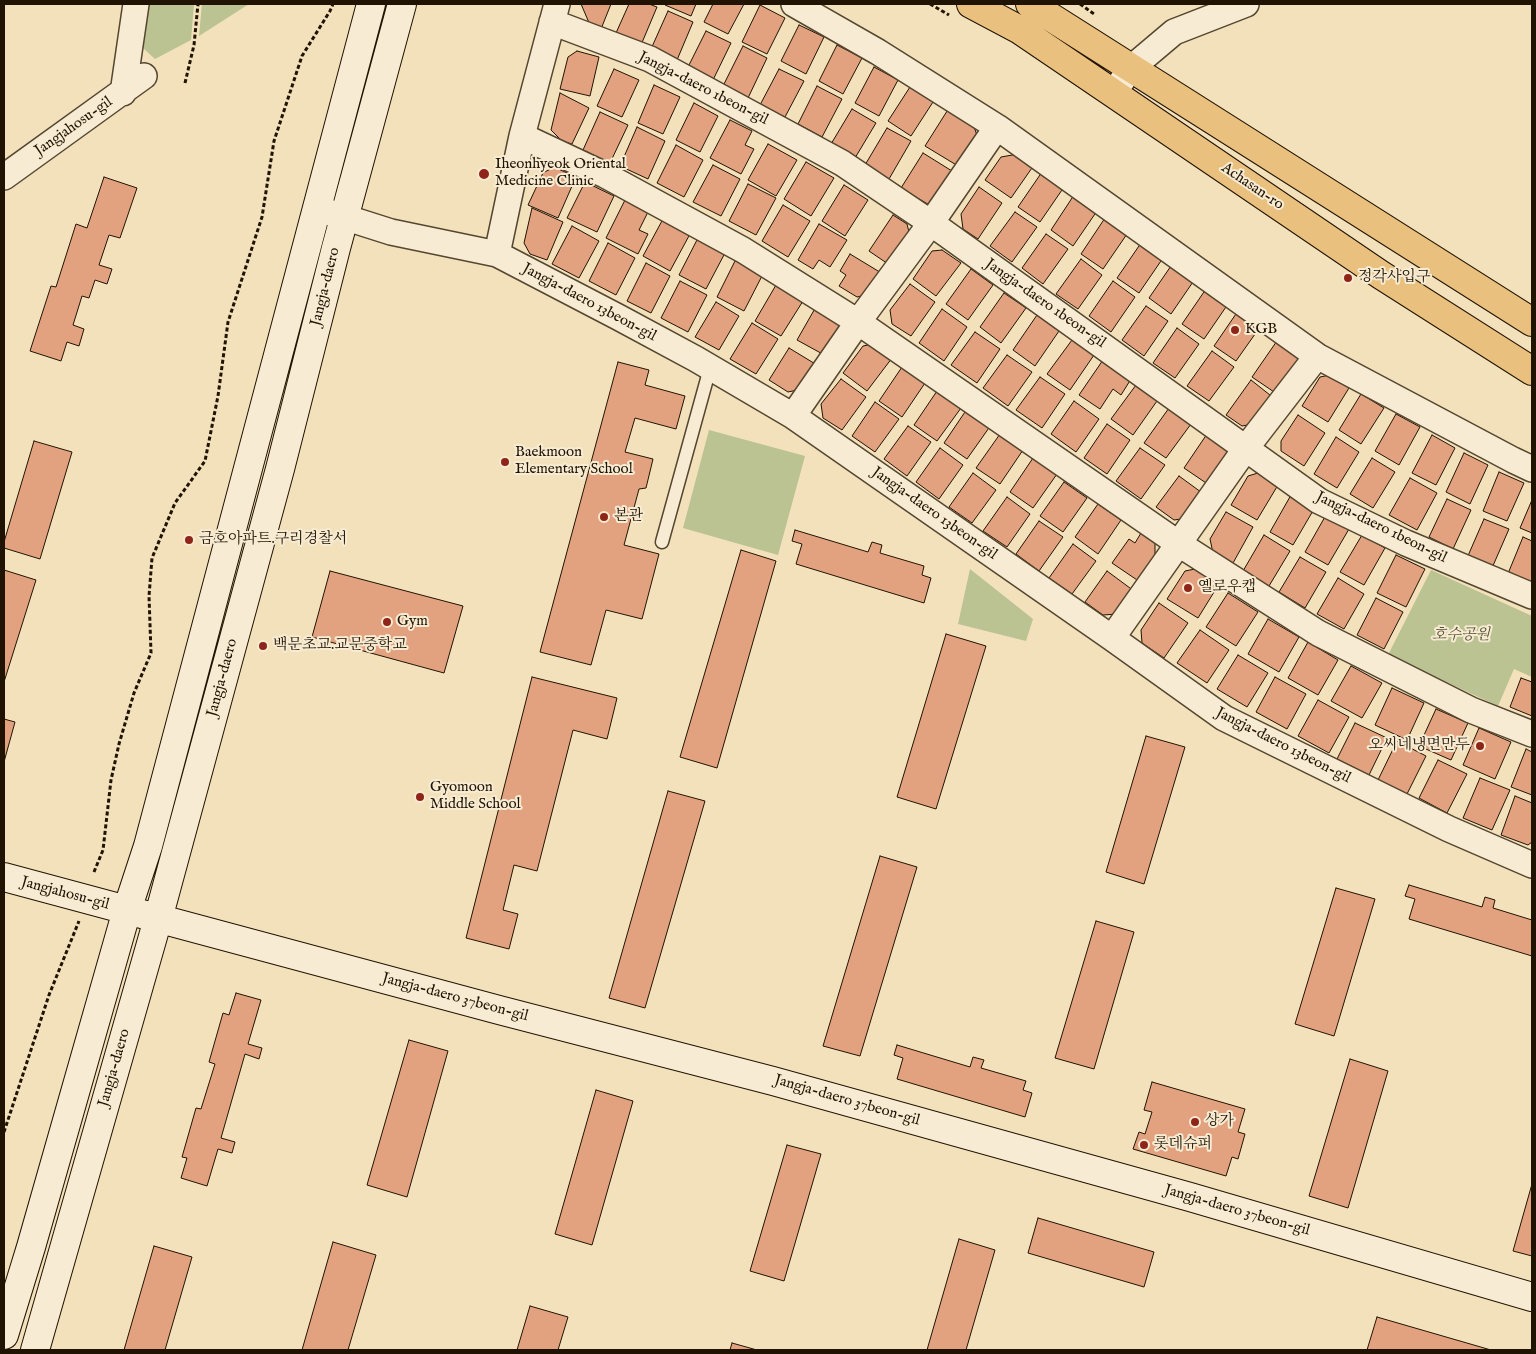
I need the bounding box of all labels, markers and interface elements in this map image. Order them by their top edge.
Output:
street label: Jangja-daero 1beon-gil [635,48,771,130]
street label: Jangjahosu-gil [32,94,116,160]
place label: Iheonhyeok Oriental Medicine Clinic [495,156,626,191]
street label: Achasan-ro [1217,160,1287,214]
marker: Iheonhyeok Oriental Medicine Clinic [477,167,491,181]
street label: Jangja-daero [308,246,344,328]
street label: Jangja-daero 1beon-gil [981,256,1109,352]
street label: Jangja-daero 13beon-gil [519,260,659,346]
place label: 정각사입구 [1358,269,1430,287]
marker: 정각사입구 [1342,272,1354,284]
place label: KGB [1245,321,1277,339]
marker: KGB [1229,324,1241,336]
place label: Baekmoon Elementary School [515,444,633,479]
marker: Baekmoon Elementary School [499,456,511,468]
street label: Jangja-daero 13beon-gil [868,464,1000,564]
street label: Jangja-daero 1beon-gil [1313,488,1449,568]
place label: 본관 [614,508,643,526]
marker: 본관 [598,511,610,523]
place label: 금호아파트.구리경찰서 [199,531,347,549]
marker: 금호아파트.구리경찰서 [183,534,195,546]
place label: 옐로우캡 [1198,579,1256,597]
marker: 옐로우캡 [1182,582,1194,594]
place label: Gym [397,613,428,631]
marker: Gym [381,616,393,628]
park label: 호수공원 [1432,627,1490,645]
street label: Jangja-daero [204,637,242,719]
place label: 백문초교.교문중학교 [273,637,407,655]
marker: 백문초교.교문중학교 [257,640,269,652]
street label: Jangja-daero 13beon-gil [1213,704,1353,788]
place label: 오씨네냉면만두 [1369,737,1470,755]
marker: 오씨네냉면만두 [1474,740,1486,752]
place label: Gyomoon Middle School [430,779,521,814]
marker: Gyomoon Middle School [414,791,426,803]
street label: Jangjahosu-gil [19,874,111,914]
street label: Jangja-daero 37beon-gil [380,970,530,1026]
street label: Jangja-daero [95,1027,135,1109]
street label: Jangja-daero 37beon-gil [772,1072,922,1130]
place label: 상가 [1205,1113,1234,1131]
marker: 상가 [1189,1116,1201,1128]
place label: 롯데슈퍼 [1154,1136,1212,1154]
marker: 롯데슈퍼 [1138,1139,1150,1151]
street label: Jangja-daero 37beon-gil [1162,1182,1312,1240]

